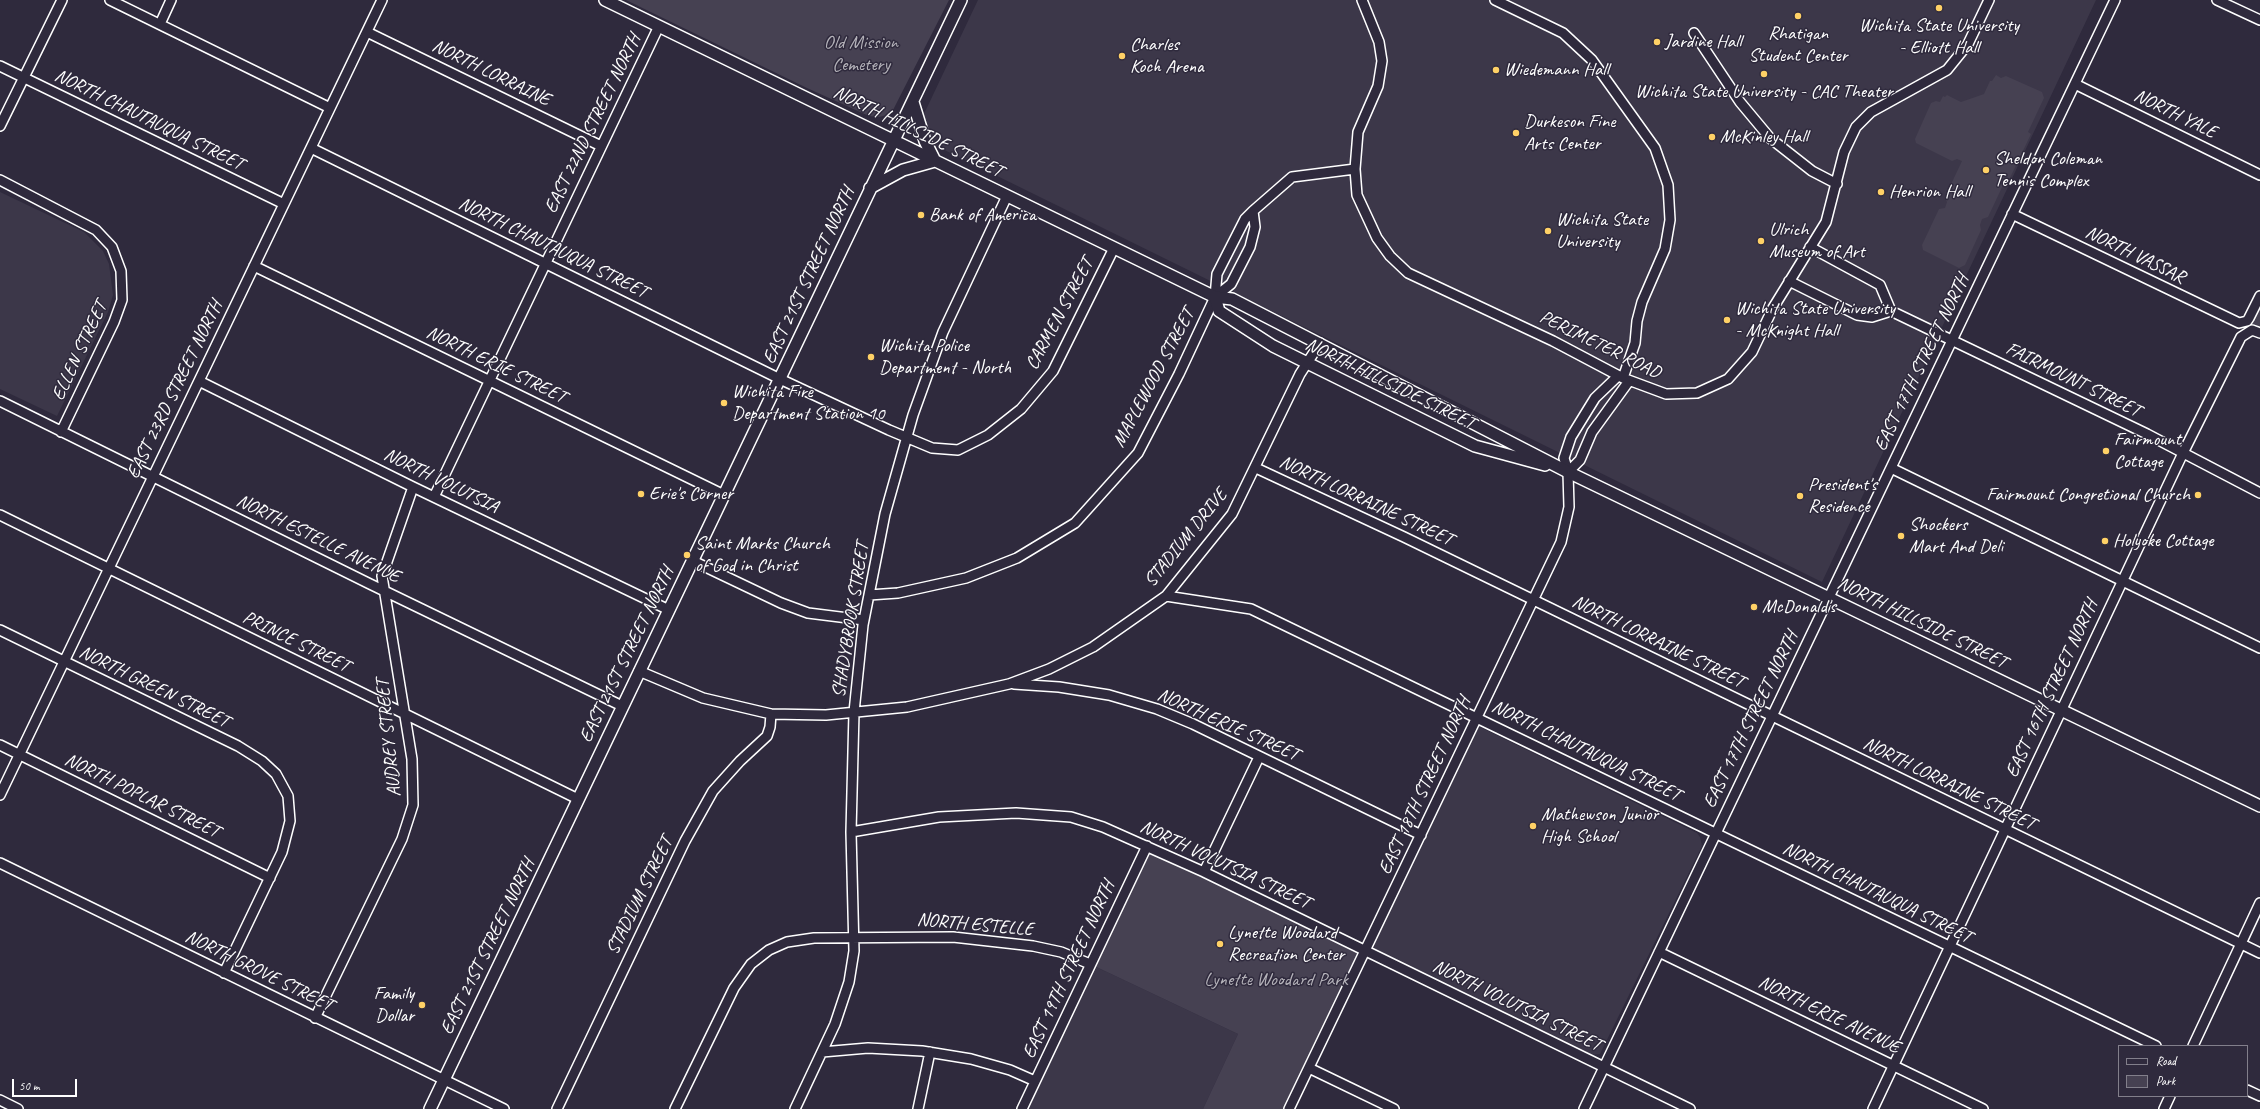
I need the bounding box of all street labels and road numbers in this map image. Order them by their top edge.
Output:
street label: EAST 22ND STREET NORTH [540,31,646,217]
street label: NORTH LORRAINE [428,35,554,111]
street label: NORTH CHAUTAUQUA STREET [51,64,247,176]
street label: NORTH HILLSIDE STREET [829,81,1007,183]
street label: NORTH YALE [2130,84,2220,144]
street label: EAST 21ST STREET NORTH [758,184,860,368]
street label: NORTH CHAUTAUQUA STREET [455,192,651,304]
street label: NORTH VASSAR [2081,221,2189,289]
street label: CARMEN STREET [1021,254,1099,374]
street label: EAST 17TH STREET NORTH [1869,271,1975,455]
street label: EAST 23RD STREET NORTH [122,297,228,483]
street label: ELLEN STREET [47,298,113,404]
street label: MAPLEWOOD STREET [1108,305,1200,451]
street label: PERIMETER ROAD [1536,306,1664,384]
street label: NORTH ERIE STREET [422,321,570,409]
street label: NORTH HILLSIDE STREET [1301,333,1479,435]
street label: FAIRMOUNT STREET [2002,337,2144,423]
street label: NORTH VOLUTSIA [380,443,502,519]
street label: NORTH LORRAINE STREET [1276,451,1456,551]
street label: STADIUM DRIVE [1139,484,1233,592]
street label: NORTH ESTELLE AVENUE [233,489,403,589]
street label: SHADYBROOK STREET [827,541,875,699]
street label: EAST 21ST STREET NORTH [575,564,679,746]
street label: NORTH HILLSIDE STREET [1833,572,2011,674]
street label: NORTH LORRAINE STREET [1568,590,1748,694]
street label: EAST 16TH STREET NORTH [2001,597,2103,781]
street label: PRINCE STREET [239,606,353,678]
street label: EAST 17TH STREET NORTH [1698,628,1804,812]
street label: NORTH GREEN STREET [75,641,233,733]
street label: AUDREY STREET [371,678,407,798]
street label: NORTH ERIE STREET [1154,684,1302,766]
street label: EAST 18TH STREET NORTH [1374,694,1476,878]
street label: NORTH CHAUTAUQUA STREET [1488,695,1684,807]
street label: NORTH LORRAINE STREET [1859,732,2039,836]
street label: NORTH POPLAR STREET [61,749,223,843]
street label: NORTH VOLUTSIA STREET [1136,816,1314,914]
street label: STADIUM STREET [602,833,678,959]
street label: NORTH CHAUTAUQUA STREET [1779,837,1975,949]
street label: EAST 21ST STREET NORTH [436,856,540,1038]
street label: EAST 19TH STREET NORTH [1018,878,1120,1062]
street label: NORTH ESTELLE [916,909,1034,941]
street label: NORTH GROVE STREET [181,925,337,1017]
street label: NORTH VOLUTSIA STREET [1429,955,1605,1057]
street label: NORTH ERIE AVENUE [1755,971,1903,1059]

